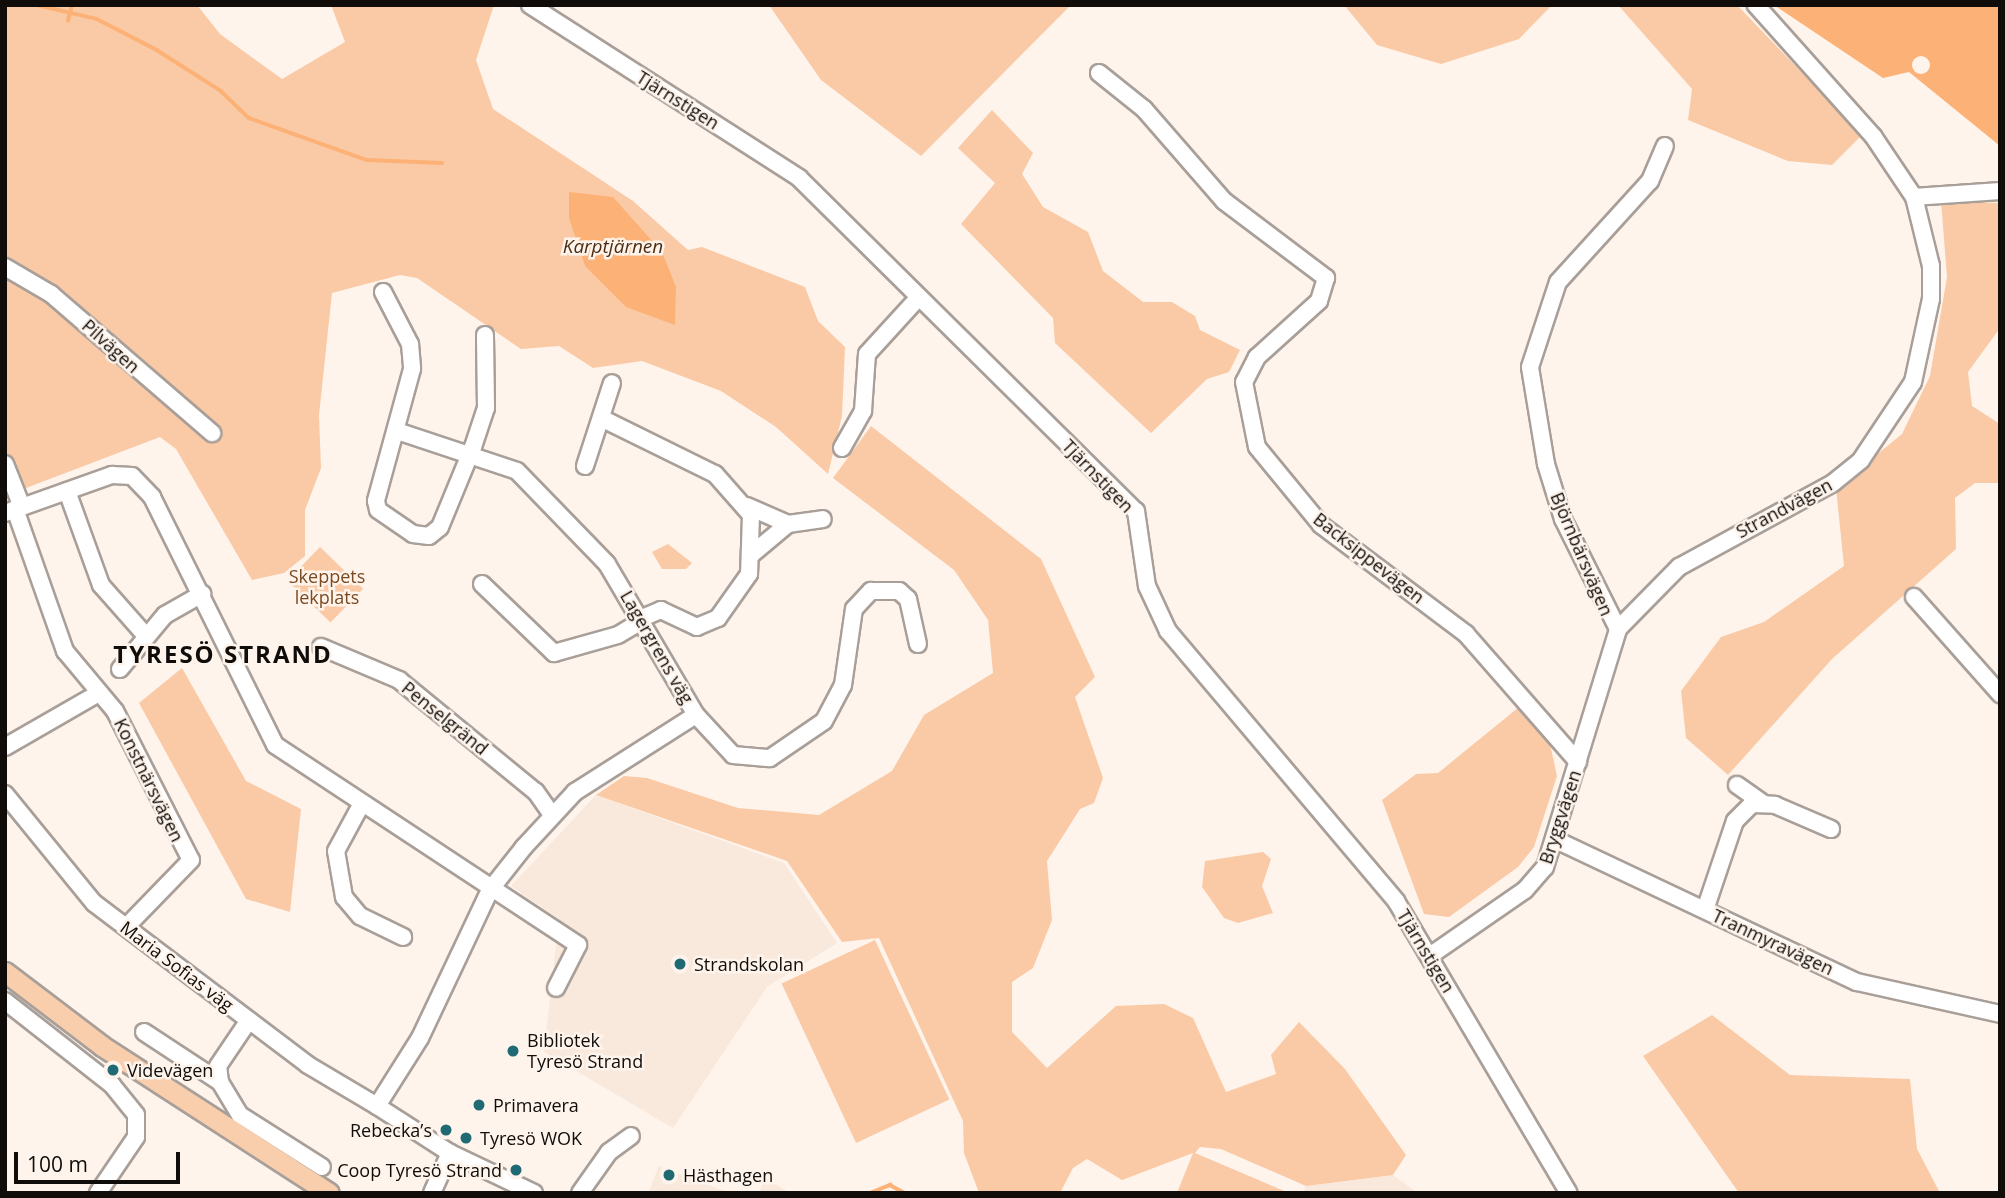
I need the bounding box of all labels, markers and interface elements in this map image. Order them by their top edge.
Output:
street label: Tjärnstigen [633,66,723,134]
water label: Karptjärnen [563,236,663,258]
street label: Pilvägen [78,315,144,377]
street label: Tjärnstigen [1058,435,1138,517]
street label: Strandvägen [1732,474,1836,542]
street label: Björnbärsvägen [1546,489,1618,619]
street label: Backsippevägen [1309,508,1429,608]
park label: Skeppets lekplats [289,566,365,608]
street label: Lagergrens väg [616,587,698,707]
district label: TYRESÖ STRAND [115,640,331,668]
street label: Penselgränd [398,677,492,759]
street label: Konstnärsvägen [110,715,188,845]
street label: Bryggvägen [1535,767,1585,867]
street label: Tranmyravägen [1709,904,1837,980]
street label: Tjärnstigen [1393,905,1459,997]
street label: Maria Sofias väg [116,916,238,1016]
place label: Strandskolan [694,953,804,975]
marker: Strandskolan [672,956,688,972]
place label: Bibliotek Tyresö Strand [527,1030,643,1072]
marker: Bibliotek Tyresö Strand [505,1043,521,1059]
place label: Videvägen [127,1059,213,1081]
marker: Videvägen [105,1062,121,1078]
place label: Primavera [493,1094,579,1116]
marker: Primavera [471,1097,487,1113]
place label: Rebecka’s [350,1119,432,1141]
marker: Rebecka’s [438,1122,454,1138]
place label: Tyresö WOK [480,1127,582,1149]
marker: Tyresö WOK [458,1130,474,1146]
scale bar [18,1138,184,1182]
text: 100 m [27,1150,88,1178]
place label: Coop Tyresö Strand [337,1159,502,1181]
marker: Coop Tyresö Strand [508,1162,524,1178]
place label: Hästhagen [683,1164,773,1186]
marker: Hästhagen [661,1167,677,1183]

